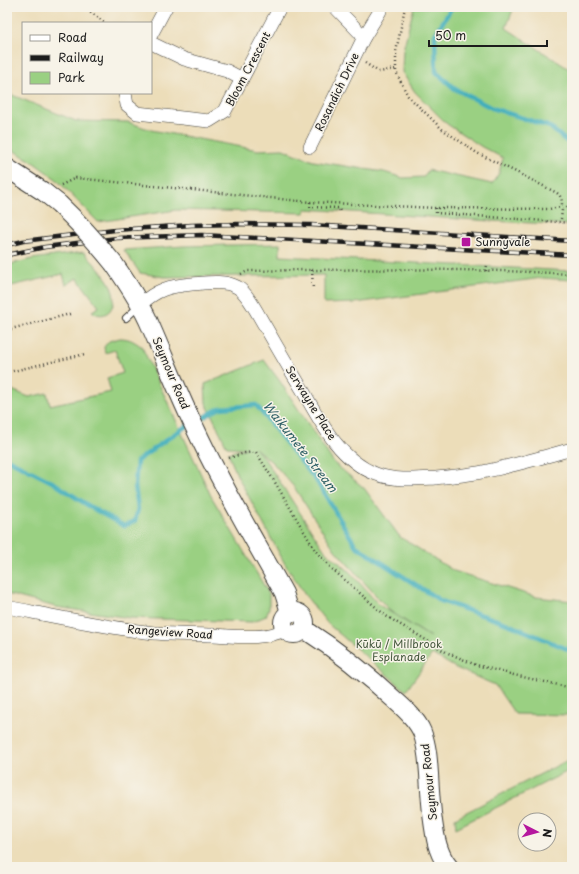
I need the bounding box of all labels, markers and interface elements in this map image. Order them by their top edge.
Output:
legend [22,22,152,94]
scale bar [429,22,547,48]
text: 50 m [435,26,466,44]
text: Road [58,28,87,46]
street label: Bloom Crescent [221,28,275,109]
text: Railway [58,48,104,66]
street label: Rosandich Drive [310,49,363,134]
text: Park [58,68,85,86]
place label: Sunnyvale [475,233,531,250]
marker: Sunnyvale [460,236,472,248]
street label: Seymour Road [149,334,194,412]
street label: Serwayne Place [282,362,341,443]
water label: Waikumete Stream [259,397,343,497]
street label: Rangeview Road [127,620,213,643]
park label: Kūkū / Millbrook Esplanade [356,635,443,665]
street label: Seymour Road [416,743,441,821]
north arrow [517,812,557,852]
text: N [539,828,556,839]

